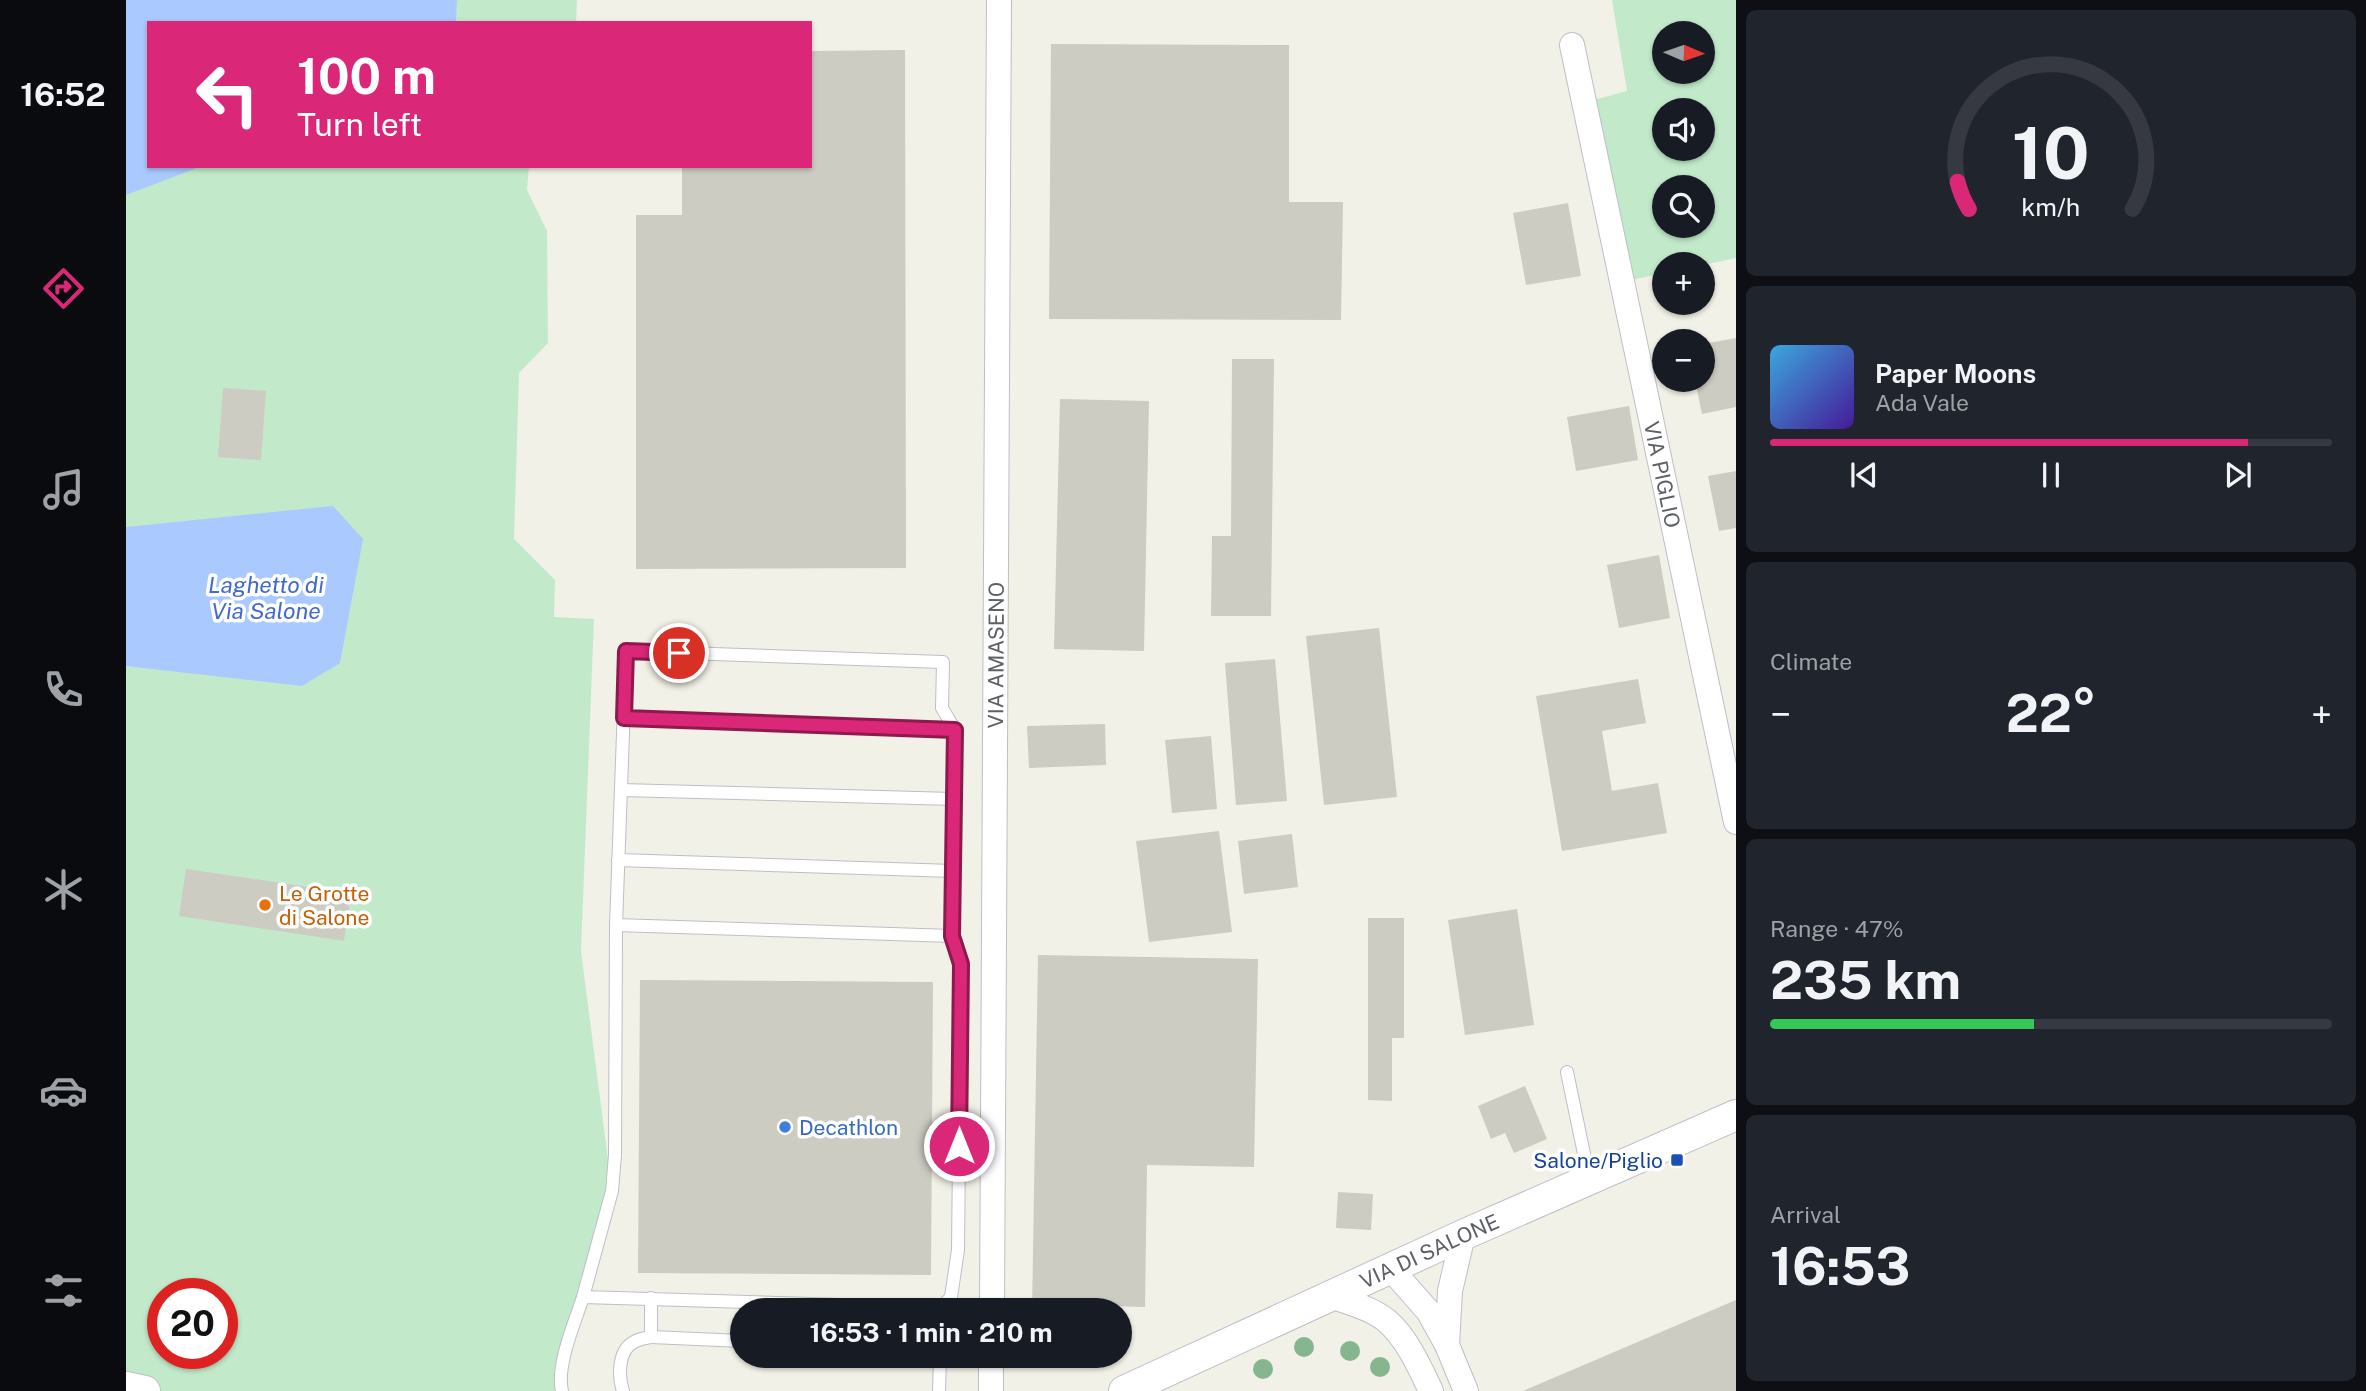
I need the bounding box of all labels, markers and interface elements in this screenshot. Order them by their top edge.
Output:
north arrow [1652,21,1715,84]
map controls [1652,21,1715,392]
text: 100 m [297,47,436,105]
icon: left [182,49,273,140]
text: 16:52 [20,76,106,113]
button: sound [1652,98,1715,161]
text: Turn left [297,106,422,143]
text: 10 [2012,110,2090,195]
button: search [1652,175,1715,238]
text: km/h [2022,192,2080,222]
button: + [1652,252,1715,315]
icon: directions [39,264,88,313]
button: − [1652,329,1715,392]
text: Paper Moons [1875,358,2036,389]
text: Ada Vale [1875,389,1969,416]
street label: VIA PIGLIO [1639,419,1686,530]
icon: previous [1845,456,1883,494]
icon: pause [2032,456,2070,494]
icon: next [2219,456,2257,494]
icon: music [39,465,88,514]
water label: Laghetto di Via Salone [208,571,324,624]
street label: VIA AMASENO [983,582,1008,728]
pin [649,623,709,683]
icon: arrive [660,634,698,672]
text: Climate [1770,648,1852,675]
icon: phone [39,665,88,714]
text: 22° [2006,683,2096,744]
text: − [1770,692,1791,737]
text: + [2311,692,2332,737]
icon: climate [39,865,88,914]
place label: Le Grotte di Salone [279,881,369,930]
marker: Le Grotte di Salone [257,897,273,913]
text: Range · 47% [1770,915,1904,942]
text: 235 km [1770,950,1961,1011]
icon: car [39,1066,88,1115]
position arrow [922,1109,996,1183]
place label: Decathlon [799,1115,898,1140]
marker: Decathlon [777,1119,793,1135]
place label: Salone/Piglio [1533,1148,1663,1173]
marker: Salone/Piglio [1669,1152,1685,1168]
text: Arrival [1770,1201,1841,1228]
street label: VIA DI SALONE [1356,1208,1503,1293]
text: 16:53 [1770,1236,1910,1297]
icon: filters [39,1266,88,1315]
speed limit sign: 20 [147,1278,238,1369]
text: 16:53 · 1 min · 210 m [809,1317,1053,1348]

